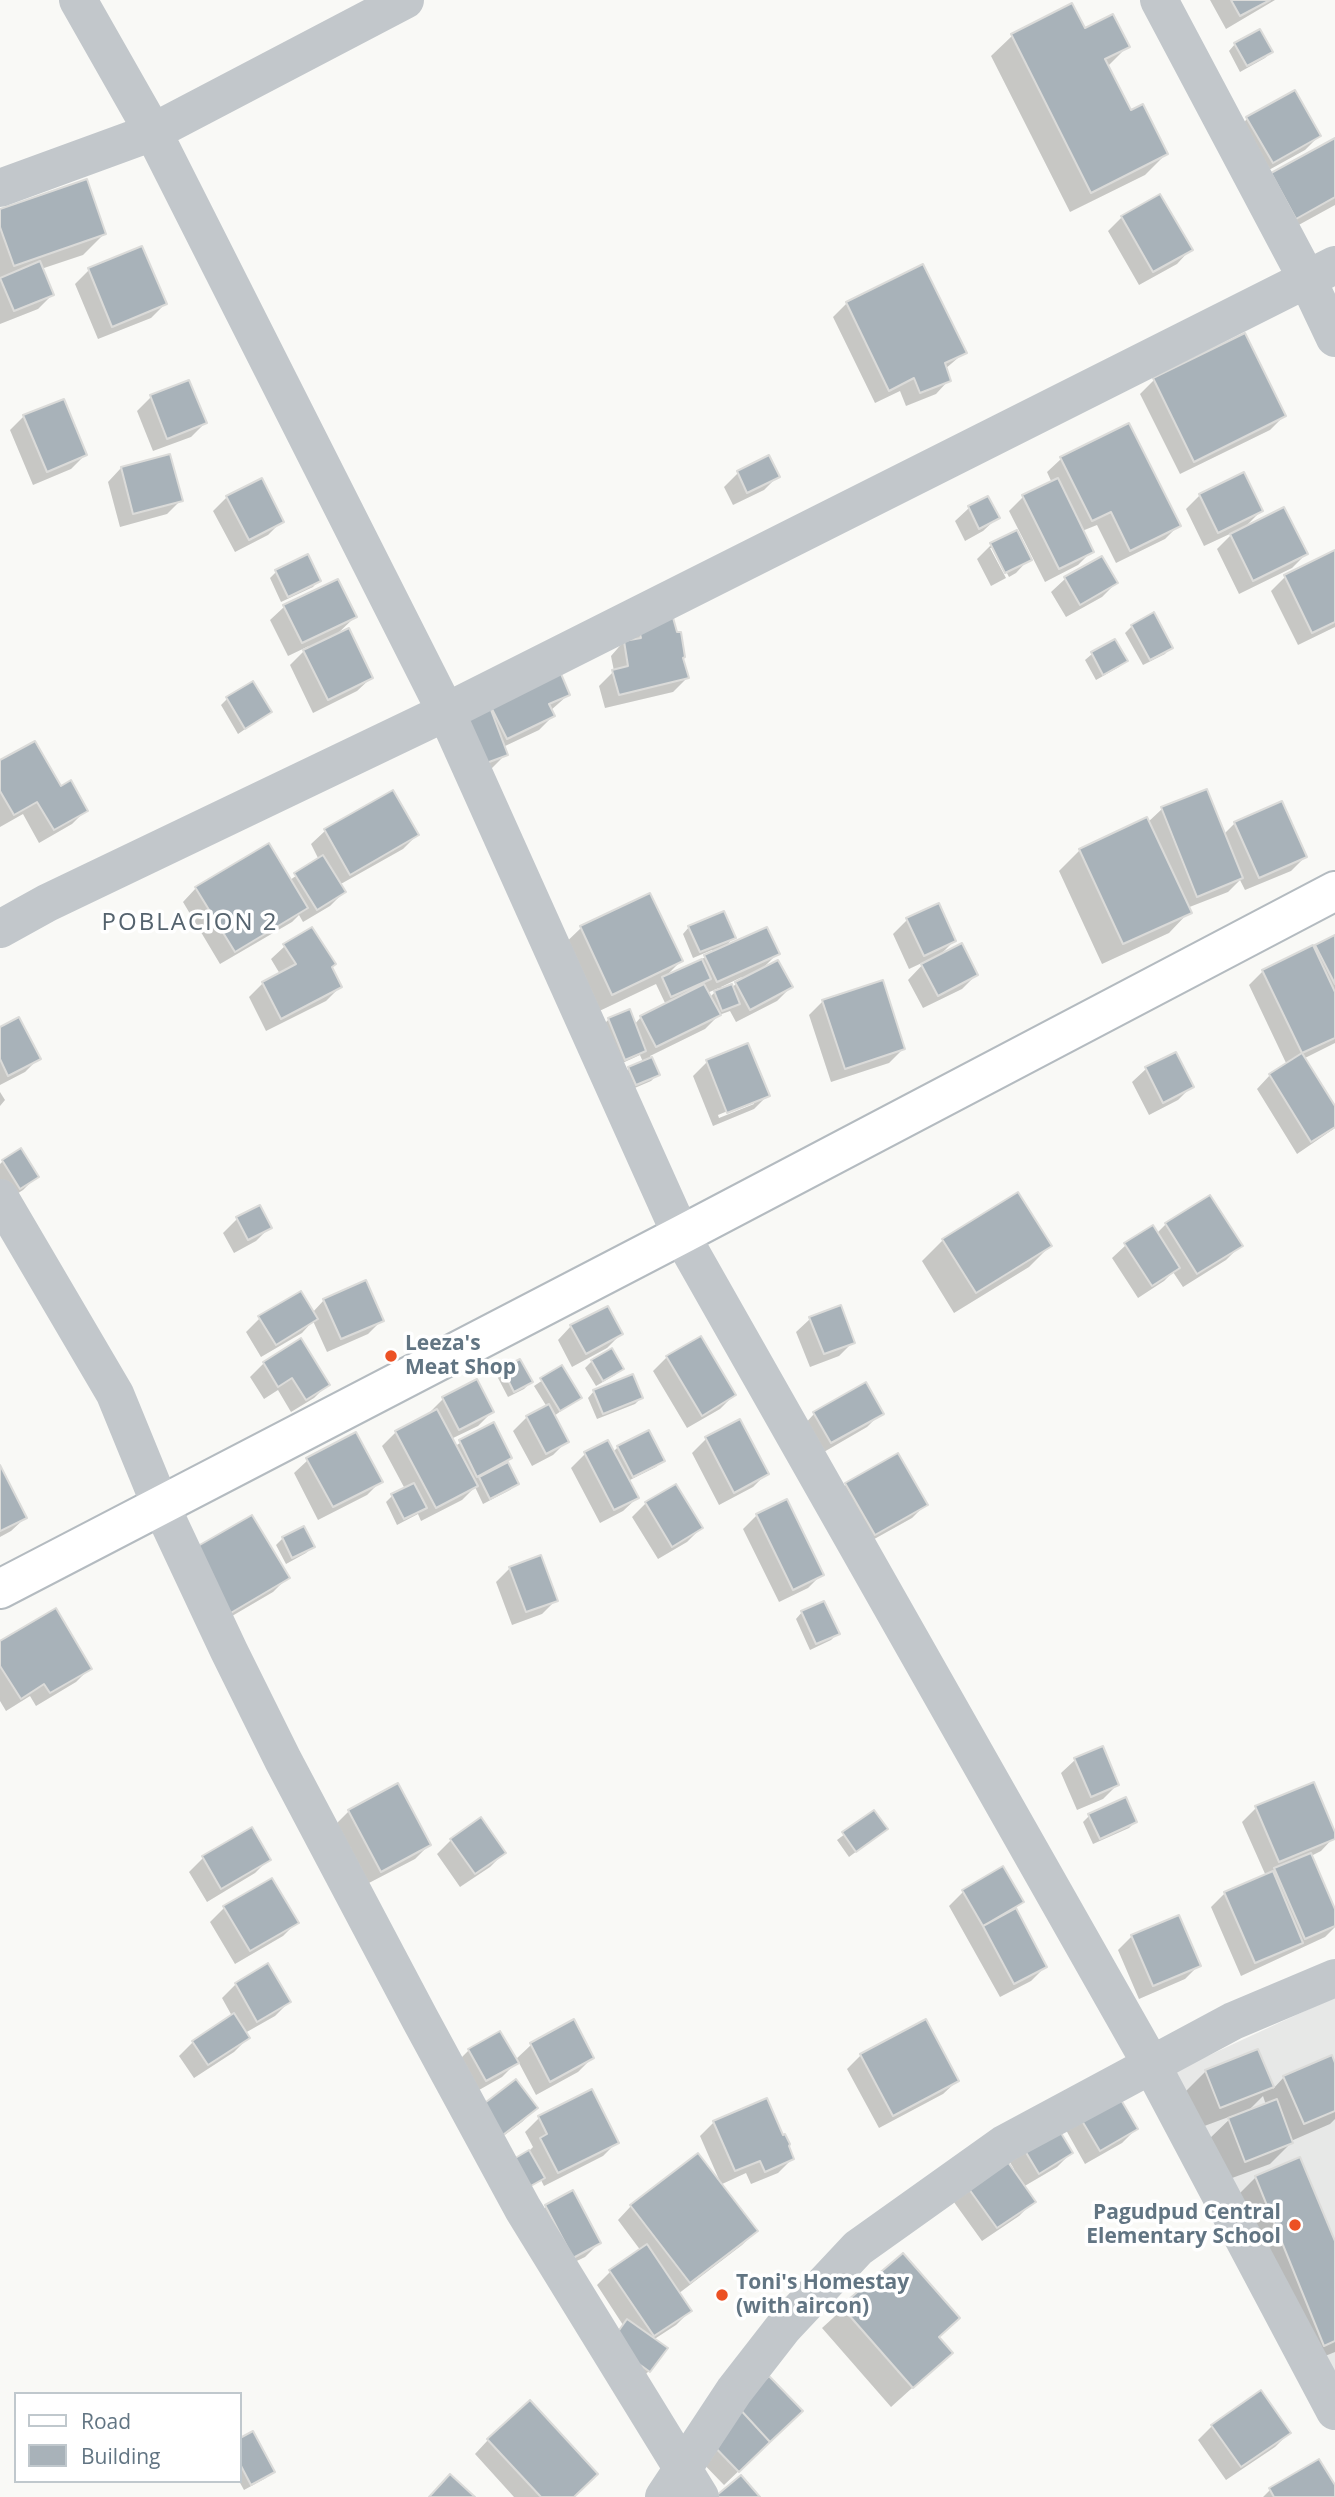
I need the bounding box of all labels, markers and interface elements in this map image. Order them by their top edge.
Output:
district label: POBLACION 2 [103,909,277,937]
place label: Leeza's Meat Shop [405,1331,516,1381]
marker: Leeza's Meat Shop [383,1348,399,1364]
place label: Pagudpud Central Elementary School [1086,2200,1281,2250]
marker: Pagudpud Central Elementary School [1287,2217,1303,2233]
place label: Toni's Homestay (with aircon) [736,2270,909,2320]
marker: Toni's Homestay (with aircon) [714,2287,730,2303]
legend [14,2392,242,2483]
text: Road [81,2407,131,2435]
text: Building [81,2442,160,2470]

